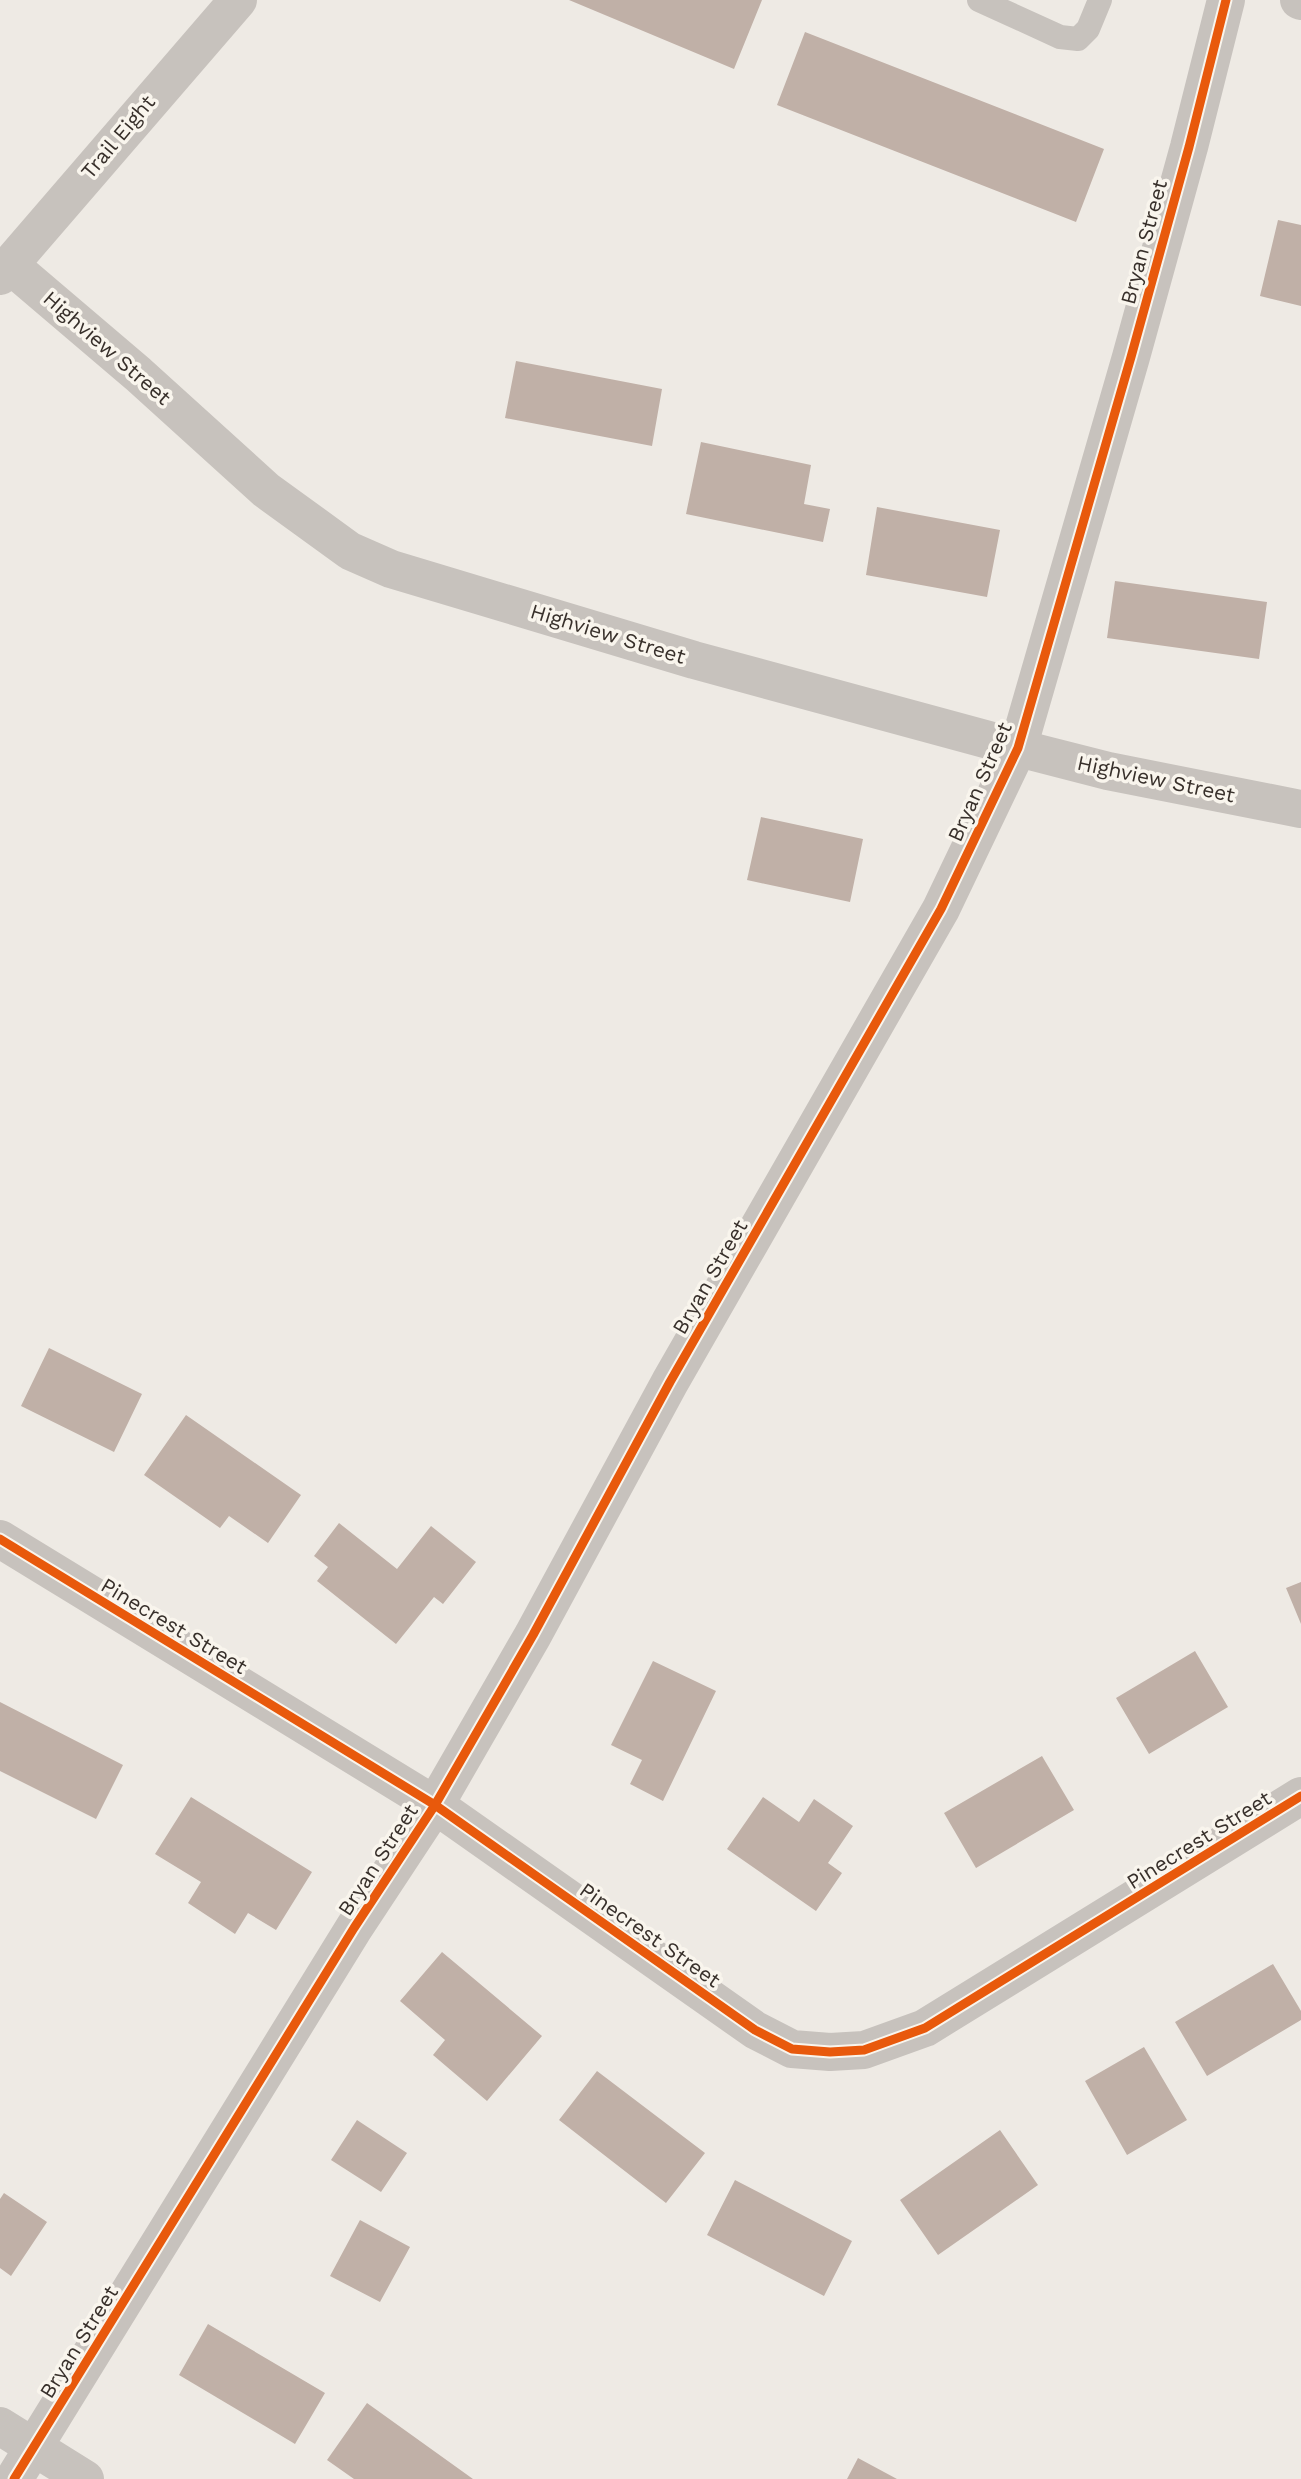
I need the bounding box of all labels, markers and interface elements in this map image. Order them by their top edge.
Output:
street label: Trail Eight [75,90,160,184]
street label: Bryan Street [1115,177,1172,307]
street label: Highview Street [38,285,176,410]
street label: Highview Street [528,598,689,669]
street label: Bryan Street [942,718,1017,845]
street label: Highview Street [1075,750,1238,807]
street label: Bryan Street [667,1215,753,1338]
street label: Pinecrest Street [97,1572,252,1679]
street label: Pinecrest Street [1122,1785,1276,1894]
street label: Bryan Street [332,1799,423,1920]
street label: Pinecrest Street [575,1877,726,1993]
street label: Bryan Street [34,2281,123,2403]

